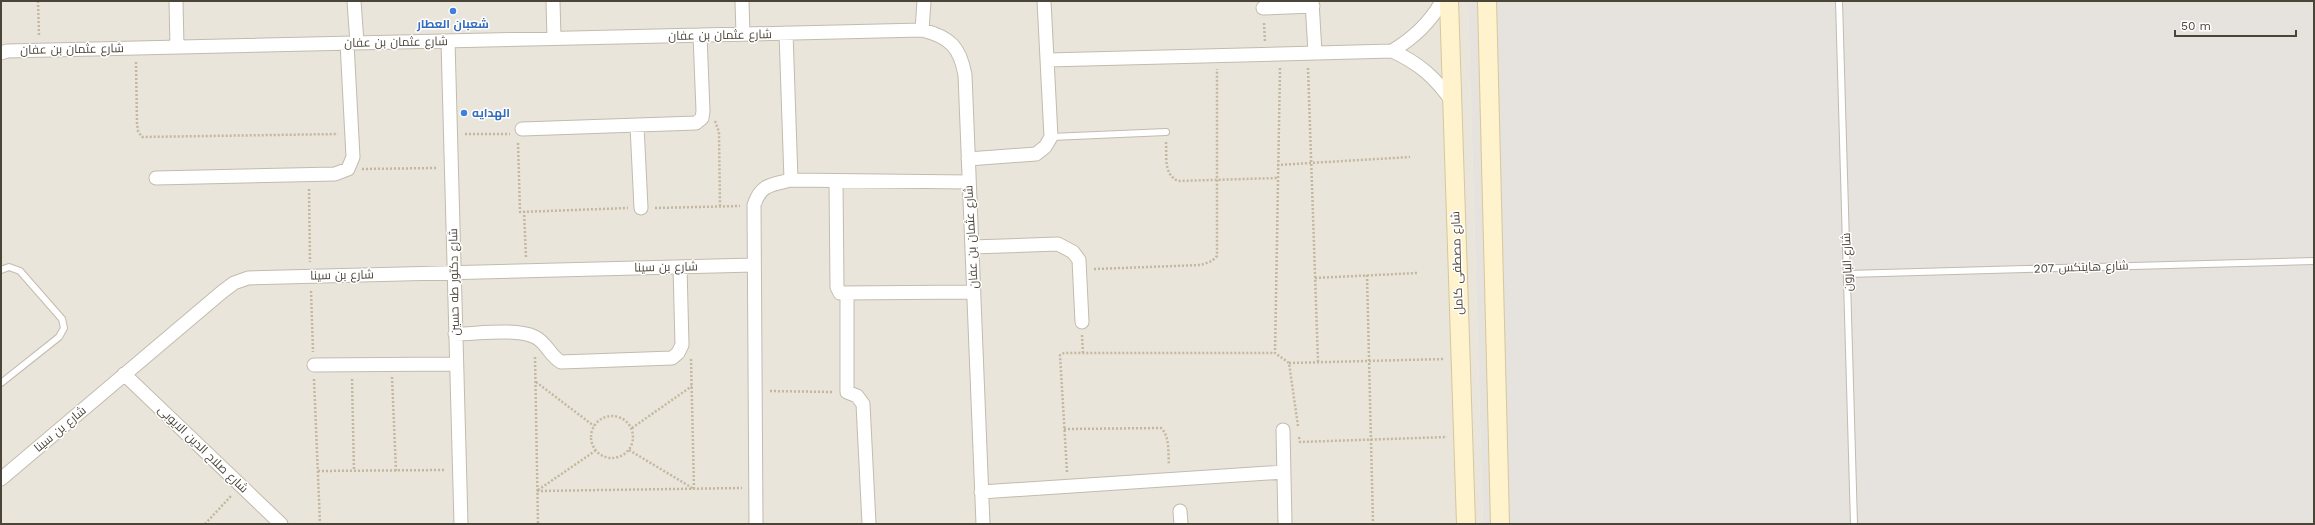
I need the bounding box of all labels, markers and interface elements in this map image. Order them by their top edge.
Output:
marker: شعبان العطار [448,6,458,16]
scale bar [2175,12,2296,38]
place label: شعبان العطار [416,17,489,32]
text: 50 m [2181,19,2211,33]
street label: شارع عثمان بن عفان [668,27,772,44]
street label: شارع عثمان بن عفان [344,34,448,51]
street label: شارع عثمان بن عفان [20,41,124,58]
place label: الهدايه [472,106,510,121]
marker: الهدايه [459,108,469,118]
street label: شارع عثمان بن عفان [961,185,982,289]
street label: شارع مصطفى كامل [1448,211,1467,315]
street label: شارع دكتور طه حسين [446,228,463,336]
street label: شارع البارون [1839,232,1856,292]
street label: شارع هايتكس 207 [2033,258,2129,277]
street label: شارع بن سينا [634,259,698,276]
street label: شارع بن سينا [310,267,374,284]
street label: شارع صلاح الدين الايوبى [154,402,251,496]
street label: شارع بن سينا [31,403,90,456]

